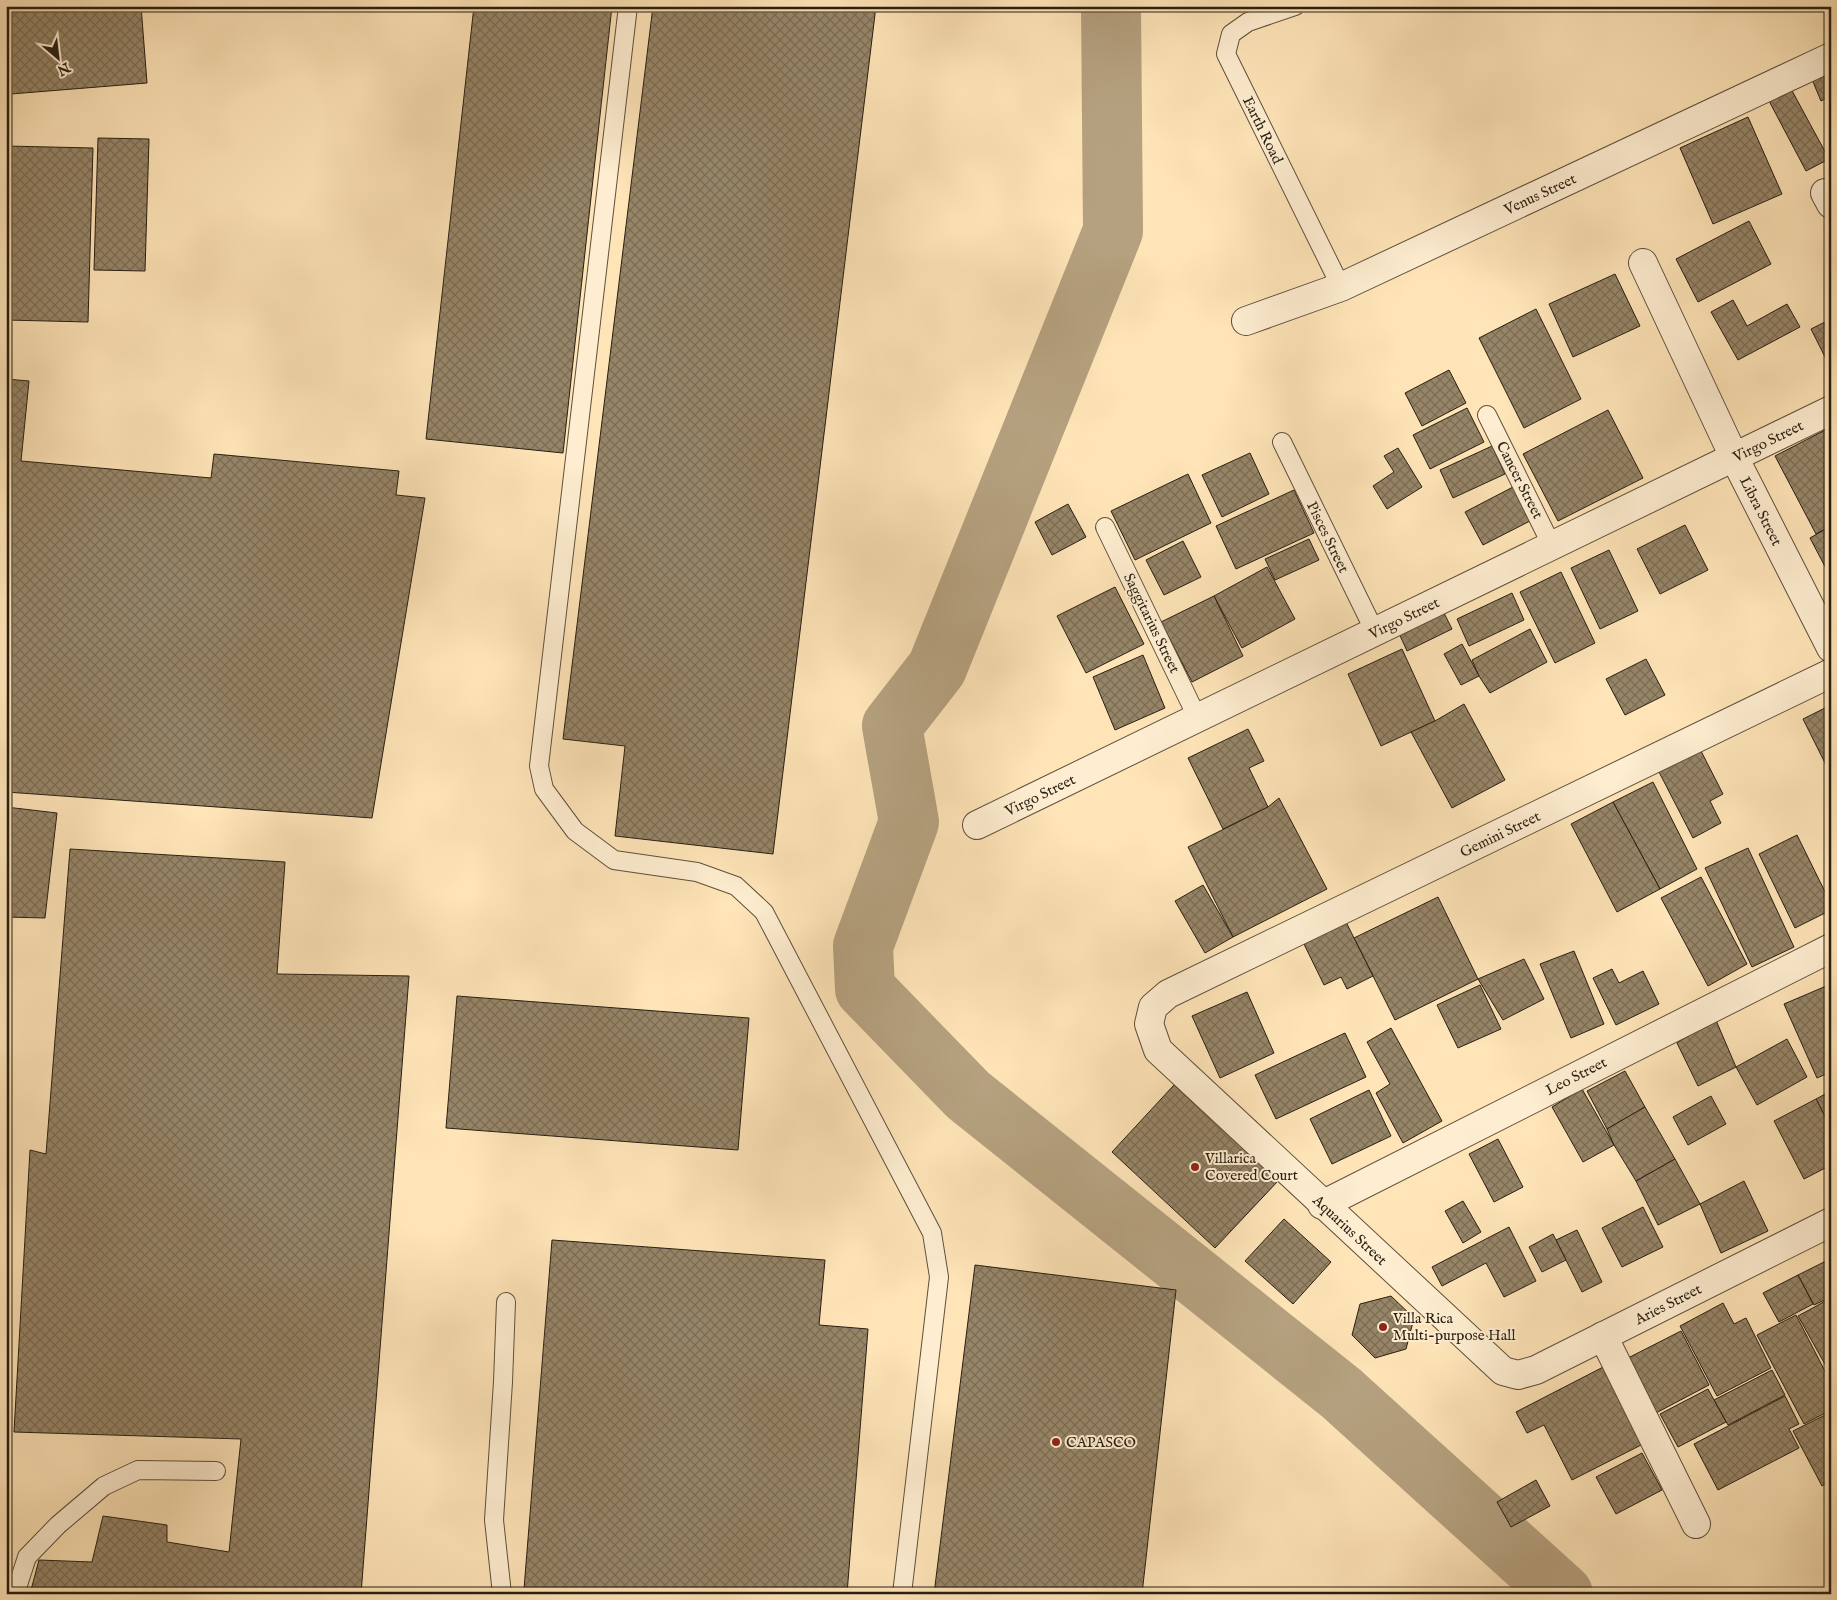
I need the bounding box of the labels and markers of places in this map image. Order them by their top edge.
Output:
place label: Villarica Covered Court [1204,1149,1298,1185]
marker: Villarica Covered Court [1189,1161,1201,1173]
place label: Villa Rica Multi-purpose Hall [1392,1309,1516,1345]
marker: Villa Rica Multi-purpose Hall [1377,1321,1389,1333]
place label: CAPASCO [1066,1433,1136,1452]
marker: CAPASCO [1050,1436,1062,1448]

